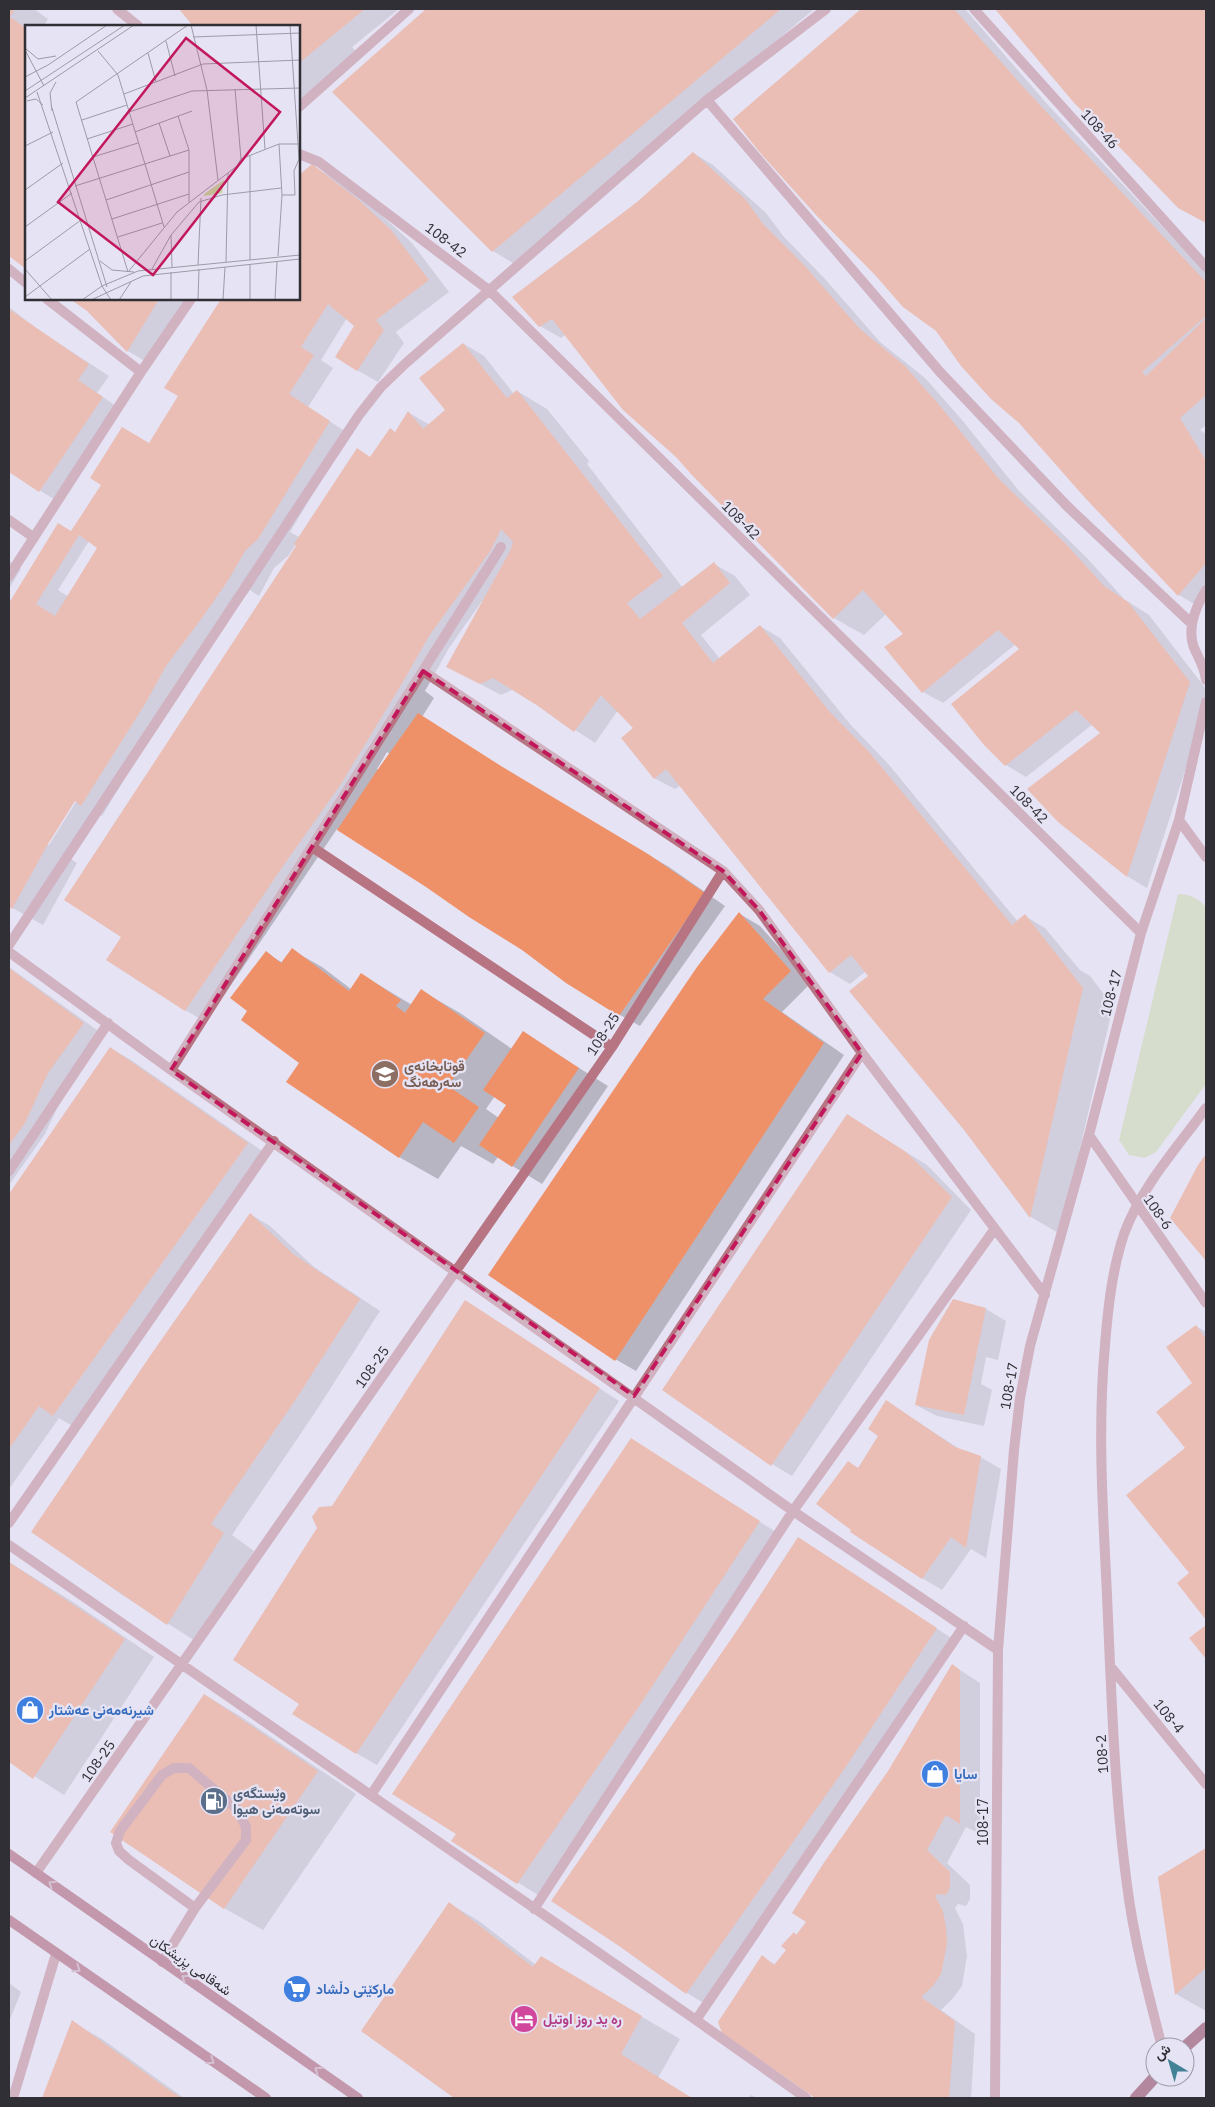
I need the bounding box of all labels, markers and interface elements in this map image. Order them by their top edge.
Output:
inset map [25,25,300,300]
street label: 108-46 [1077,105,1123,153]
street label: 108-42 [422,218,470,262]
street label: 108-42 [718,497,764,543]
street label: 108-42 [1006,781,1052,827]
street label: 108-17 [1096,968,1126,1018]
street label: 108-25 [582,1009,624,1059]
place label: قوتابخانەی سەرهەنگ [404,1057,465,1091]
school or university icon: قوتابخانەی سەرهەنگ [370,1059,400,1089]
street label: 108-6 [1139,1191,1177,1233]
street label: 108-25 [351,1342,393,1392]
street label: 108-17 [996,1361,1022,1411]
shop icon: شیرنەمەنی عەشتار [15,1695,45,1725]
street label: 108-4 [1150,1695,1188,1737]
place label: شیرنەمەنی عەشتار [48,1701,154,1719]
street label: 108-2 [1092,1734,1112,1774]
street label: 108-25 [77,1736,119,1786]
shop icon: سايا [920,1759,950,1789]
place label: سايا [954,1765,977,1783]
place label: وێستگەی سوتەمەنی هیوا [233,1784,320,1818]
fuel station icon: وێستگەی سوتەمەنی هیوا [199,1786,229,1816]
street label: 108-17 [974,1798,992,1846]
one-way arrow [48,1881,58,1890]
street label: شەقامی پزیشکان [146,1930,235,2000]
one-way arrow [71,1963,81,1972]
supermarket icon: مارکێتی دڵشاد [282,1974,312,2004]
one-way arrow [181,1975,191,1984]
place label: مارکێتی دڵشاد [316,1980,394,1998]
hotel icon: ره يد روز اوتيل [509,2004,539,2034]
place label: ره يد روز اوتيل [543,2010,622,2028]
north arrow [1145,2037,1195,2087]
text: ش [1150,2039,1174,2064]
one-way arrow [206,2054,215,2064]
one-way arrow [314,2067,324,2076]

